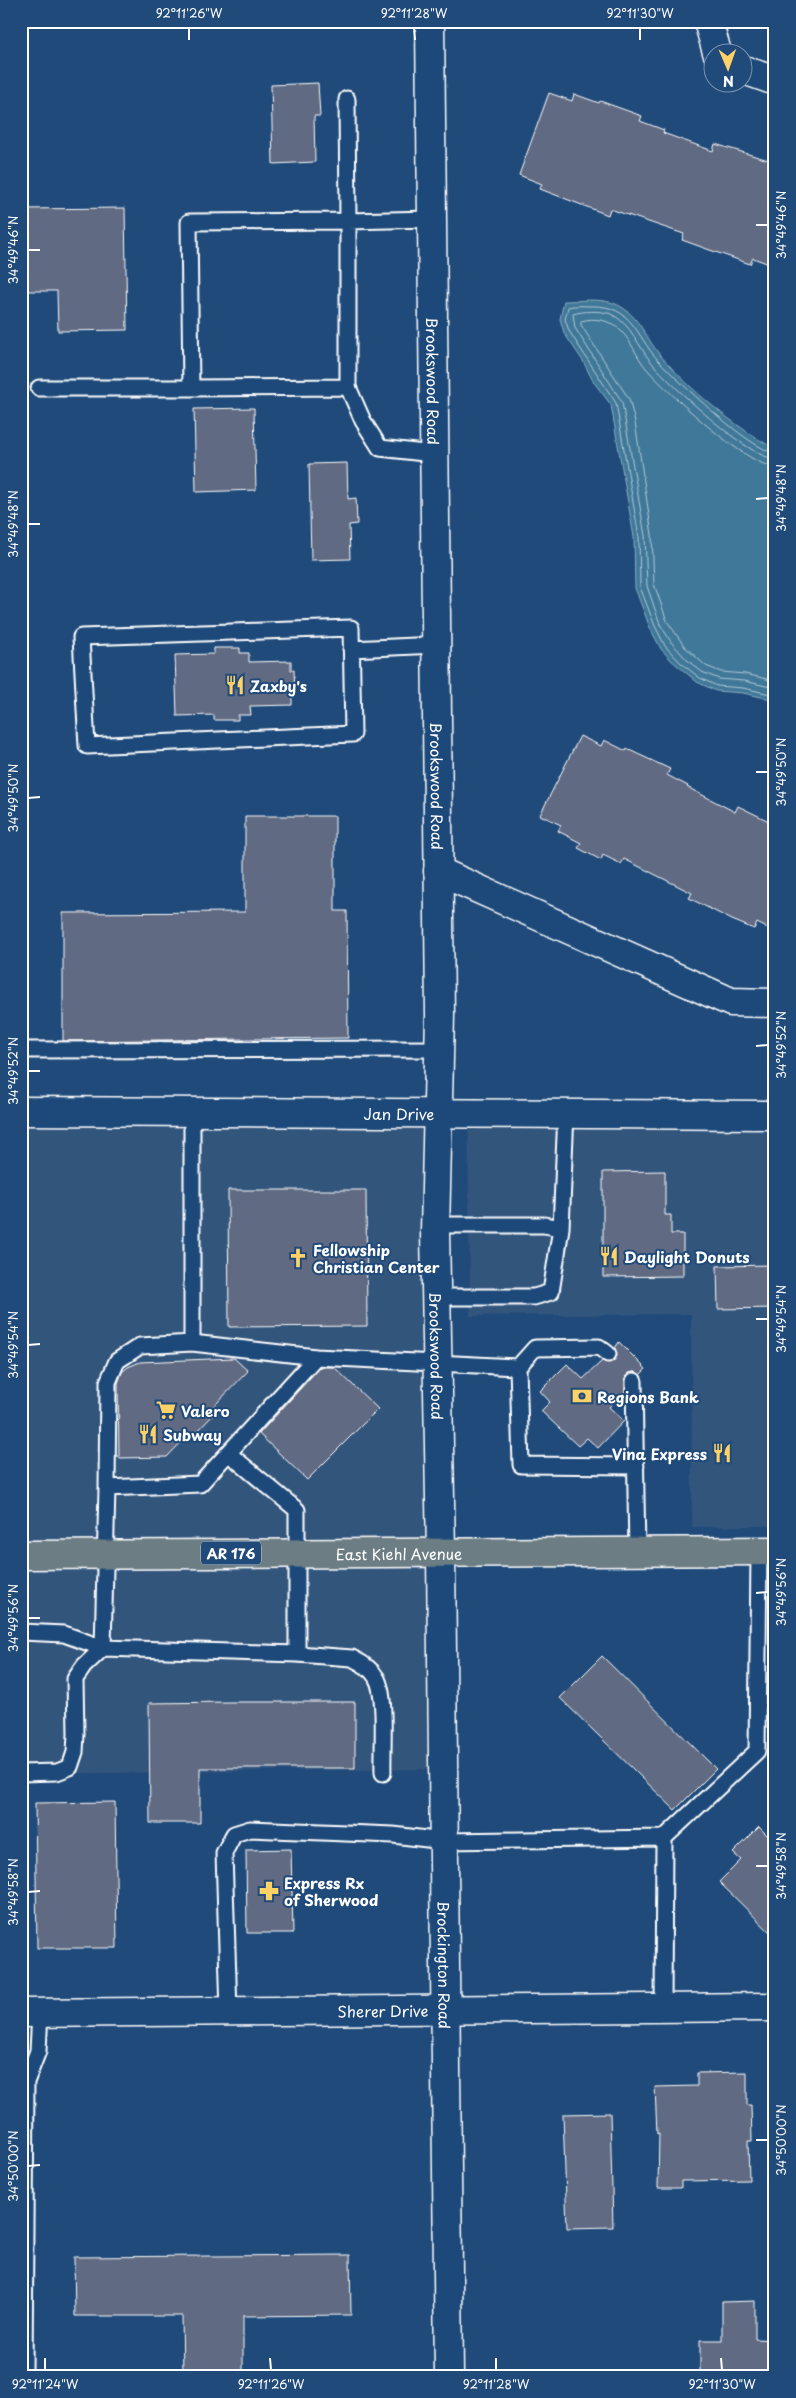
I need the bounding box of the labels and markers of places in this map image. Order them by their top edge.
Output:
restaurant icon: Zaxby's [224,674,246,696]
place label: Zaxby's [250,674,307,697]
place label: Fellowship Christian Center [313,1238,440,1278]
restaurant icon: Daylight Donuts [598,1245,620,1267]
place label: Daylight Donuts [624,1245,750,1268]
church icon: Fellowship Christian Center [287,1247,309,1269]
bank icon: Regions Bank [571,1385,593,1407]
place label: Regions Bank [597,1385,699,1408]
supermarket icon: Valero [155,1399,177,1421]
place label: Valero [181,1399,230,1422]
restaurant icon: Subway [137,1423,159,1445]
place label: Subway [163,1423,222,1446]
place label: Vina Express [612,1442,707,1465]
restaurant icon: Vina Express [711,1442,733,1464]
place label: Express Rx of Sherwood [284,1871,378,1911]
pharmacy icon: Express Rx of Sherwood [258,1880,280,1902]

